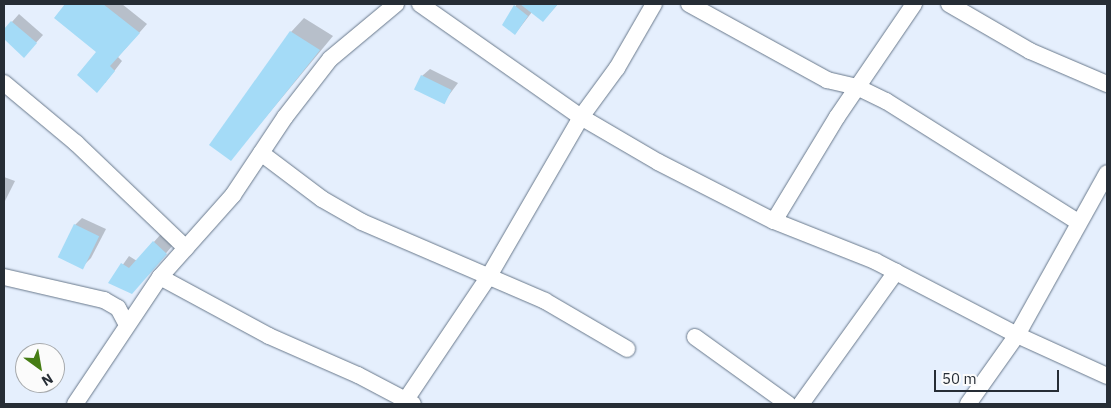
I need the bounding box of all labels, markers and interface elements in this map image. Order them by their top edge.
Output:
north arrow [15,343,65,393]
scale bar [936,360,1061,392]
text: 50 m [942,369,977,388]
text: N [38,370,56,390]

